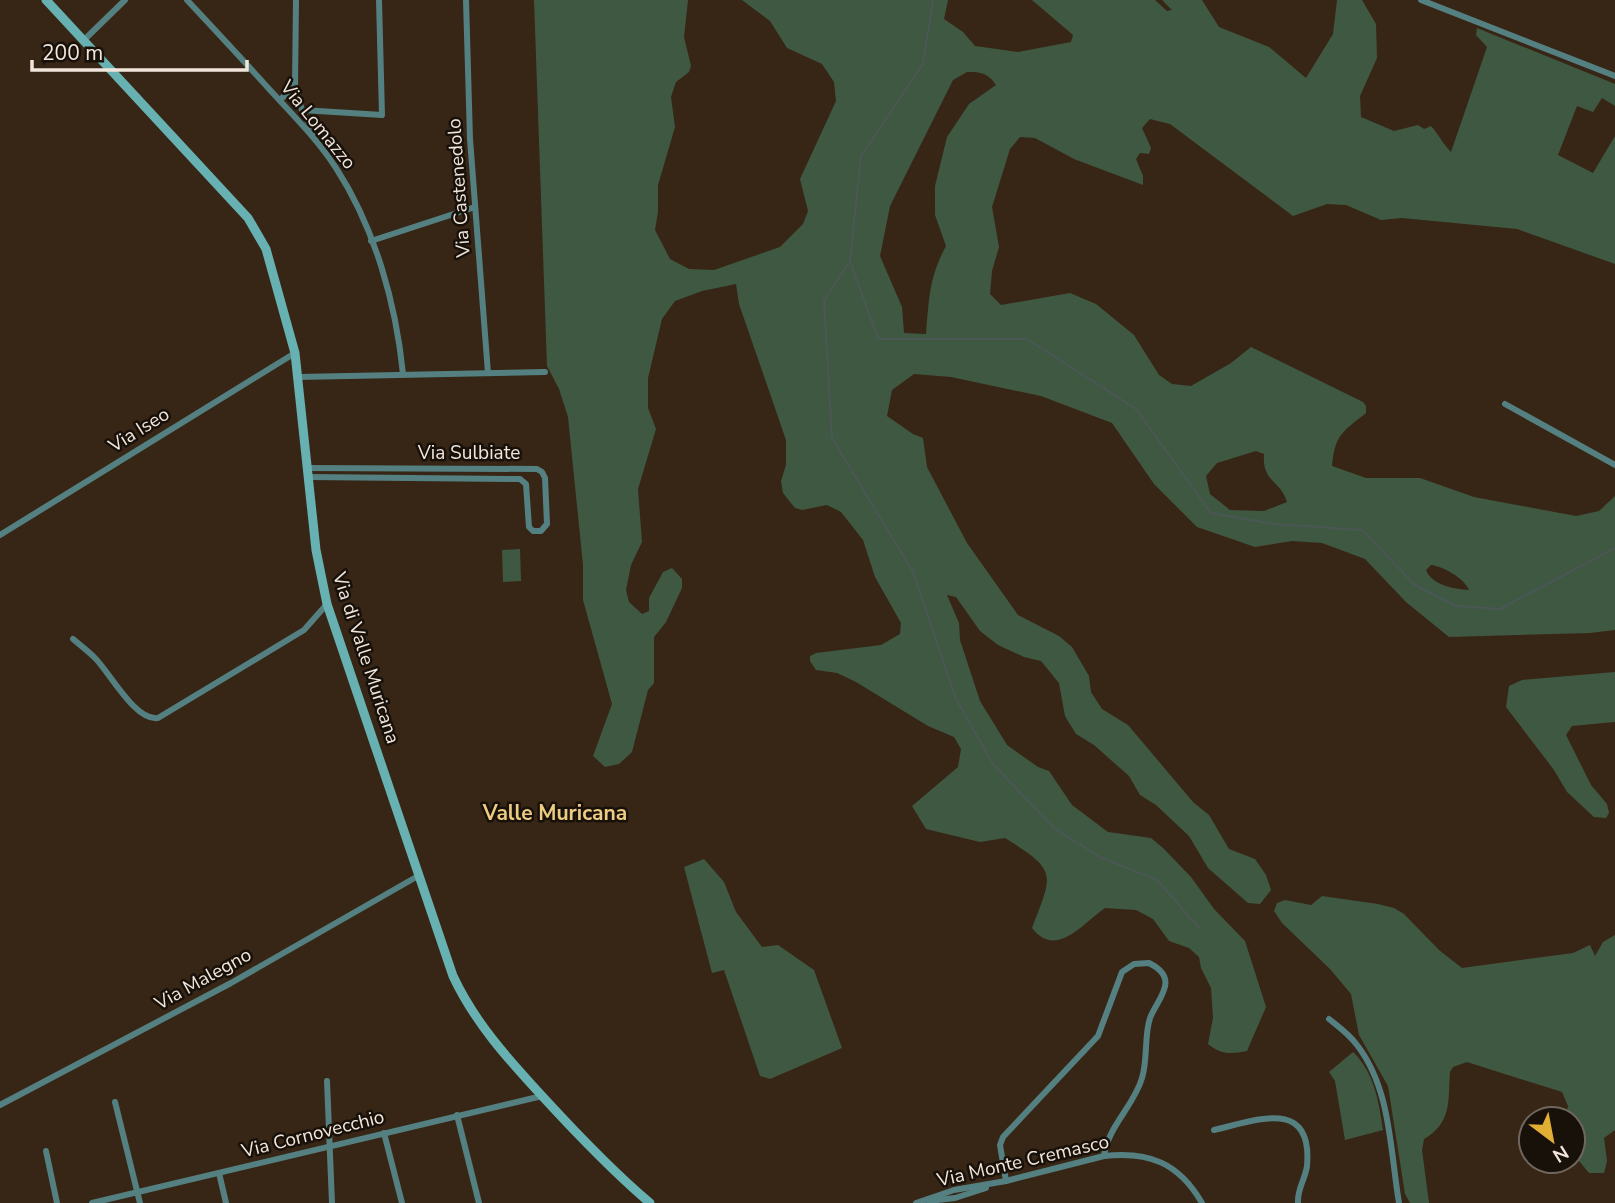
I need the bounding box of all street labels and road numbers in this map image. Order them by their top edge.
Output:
street label: Via Lomazzo [273,74,362,175]
street label: Via Castenedolo [441,118,477,259]
street label: Via Iseo [103,401,174,459]
street label: Via Sulbiate [417,440,520,466]
street label: Via di Valle Muricana [326,568,406,747]
street label: Via Malegno [149,942,256,1017]
street label: Via Cornovecchio [238,1104,387,1165]
street label: Via Monte Cremasco [933,1129,1112,1194]

